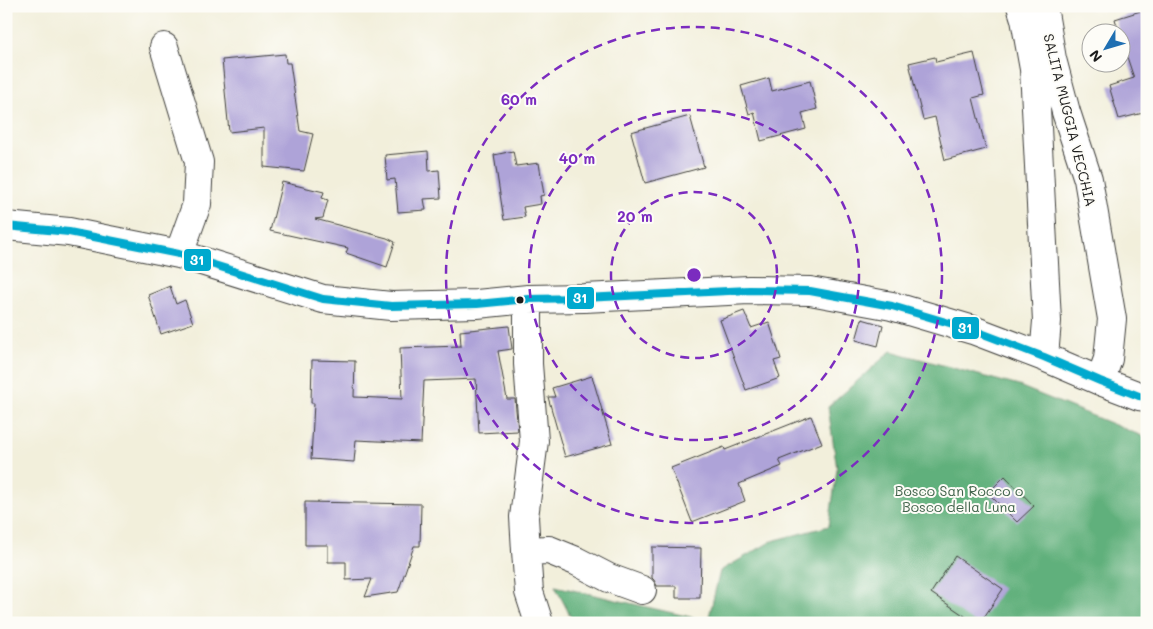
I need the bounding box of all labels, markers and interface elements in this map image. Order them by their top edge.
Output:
north arrow [1080,22,1130,72]
street label: SALITA MUGGIA VECCHIA [1039,32,1101,208]
text: N [1085,46,1106,66]
text: 60 m [501,89,537,109]
text: 40 m [559,148,595,168]
text: 20 m [617,206,653,226]
line badge: 31 [183,248,212,272]
text: 31 [190,250,204,269]
centre of rings [685,266,703,284]
line badge: 31 [566,286,595,310]
text: 31 [573,288,587,307]
unlabelled marker [515,295,525,305]
line badge: 31 [951,316,980,340]
text: 31 [958,318,972,337]
park label: Bosco San Rocco o Bosco della Luna [895,481,1023,516]

